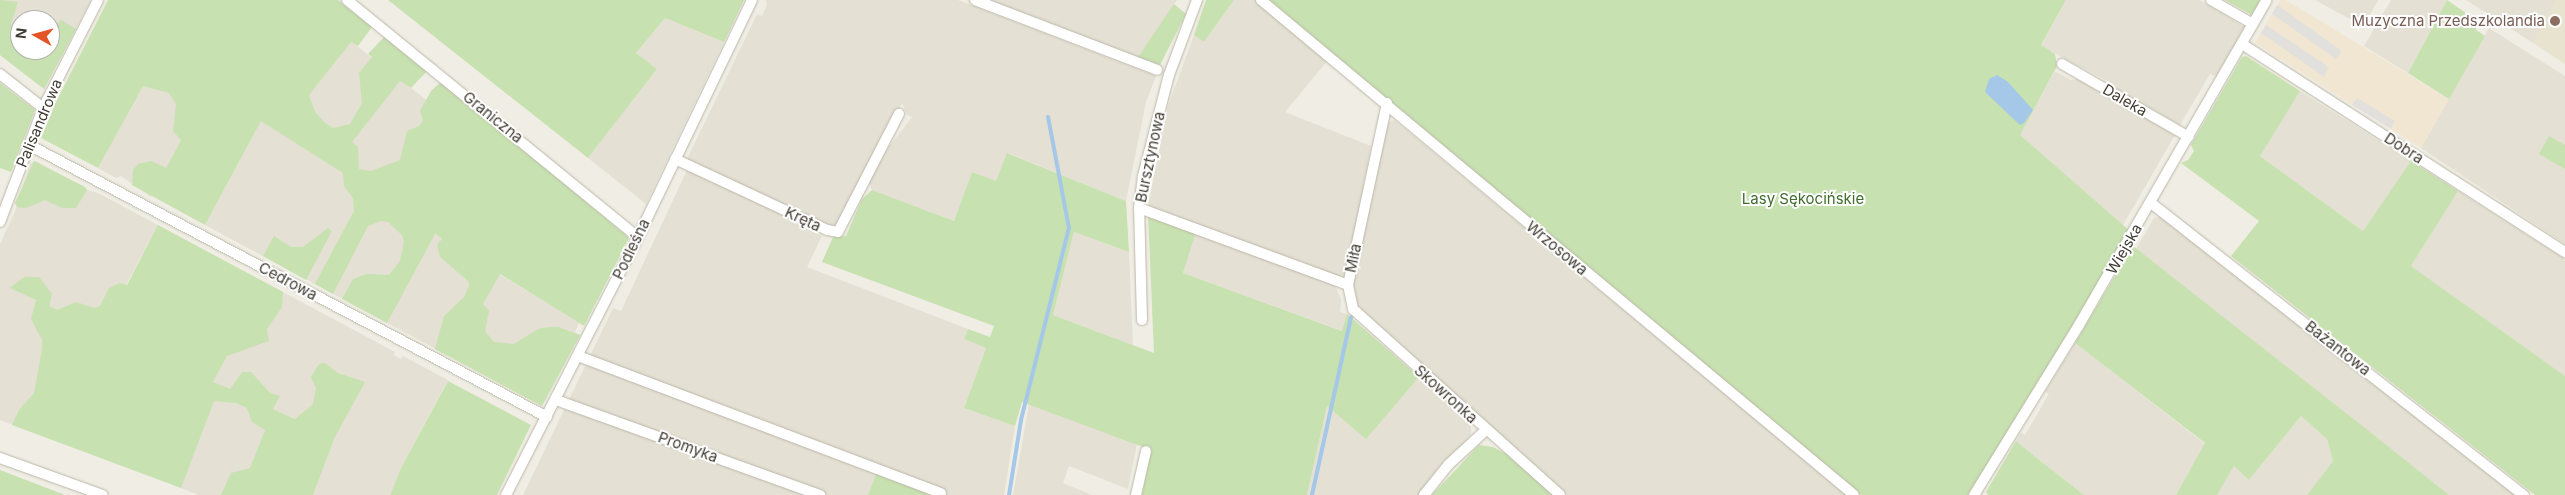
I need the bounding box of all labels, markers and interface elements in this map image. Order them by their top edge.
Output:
north arrow [10,10,60,60]
place label: Muzyczna Przedszkolandia [2352,12,2545,30]
marker: Muzyczna Przedszkolandia [2549,15,2561,27]
text: N [12,27,30,40]
street label: Palisandrowa [12,76,66,170]
street label: Daleka [2100,80,2150,120]
street label: Graniczna [459,87,527,147]
street label: Bursztynowa [1132,110,1168,204]
street label: Dobra [2381,129,2427,167]
park label: Lasy Sękocińskie [1742,190,1864,208]
street label: Kręta [782,203,824,235]
street label: Podleśna [609,216,653,282]
street label: Wrzosowa [1523,217,1591,279]
street label: Wiejska [2102,221,2146,277]
street label: Miła [1341,242,1365,274]
street label: Cedrowa [256,258,320,304]
street label: Bażantowa [2302,317,2374,379]
street label: Skowronka [1411,361,1481,427]
street label: Promyka [656,428,720,466]

